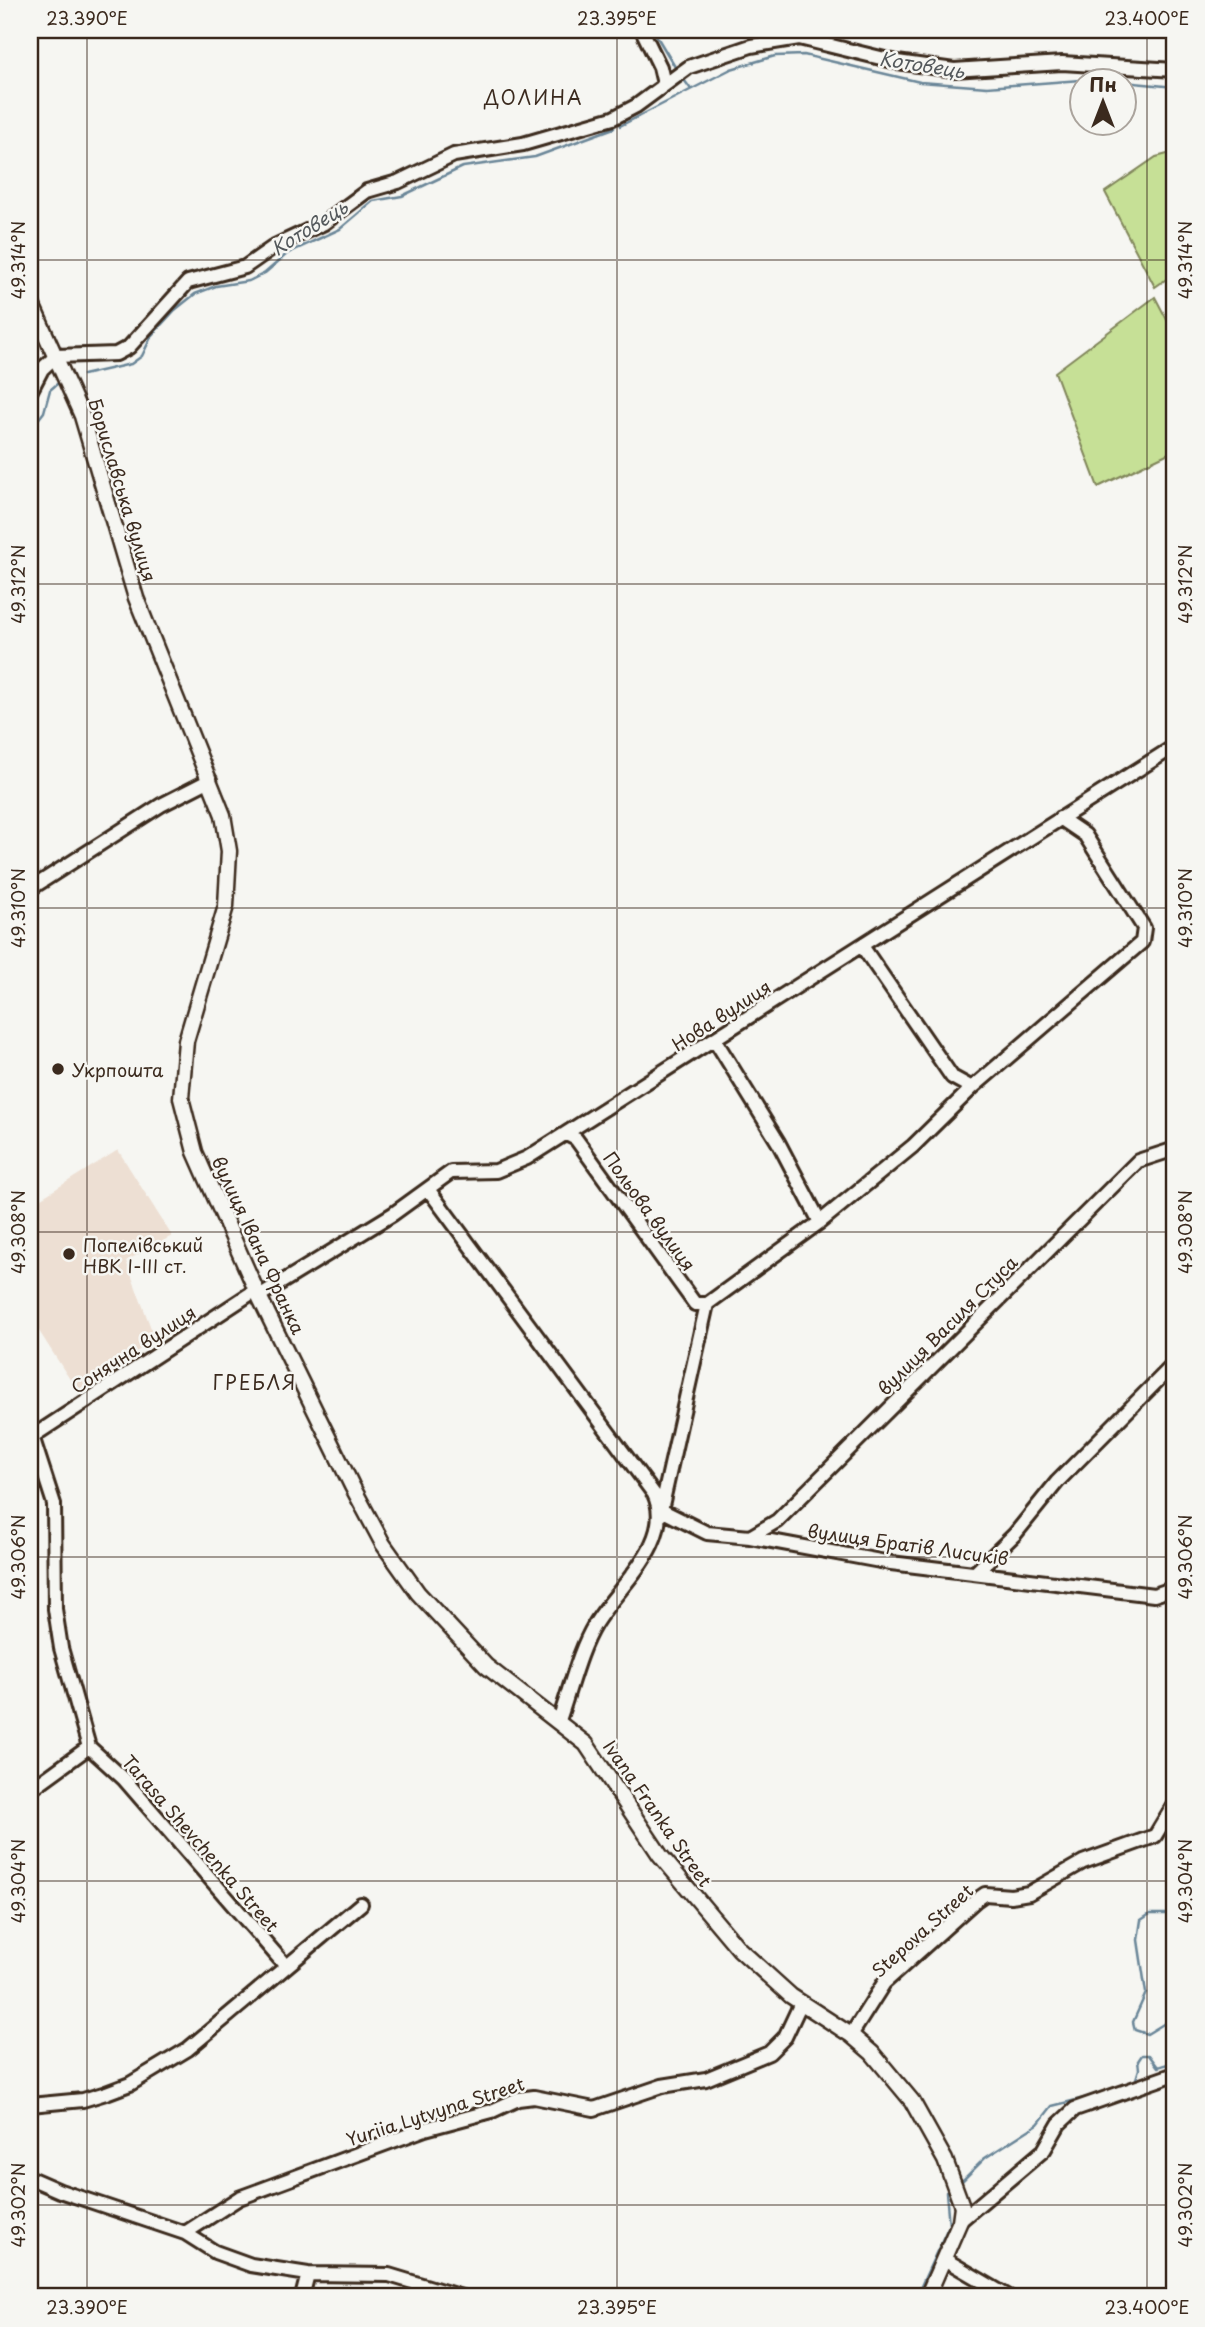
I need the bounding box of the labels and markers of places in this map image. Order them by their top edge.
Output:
place label: Укрпошта [72,1056,164,1083]
marker: Укрпошта [50,1061,66,1077]
place label: Попелівський НВК І-ІІІ ст. [83,1231,203,1279]
marker: Попелівський НВК І-ІІІ ст. [61,1246,77,1262]

